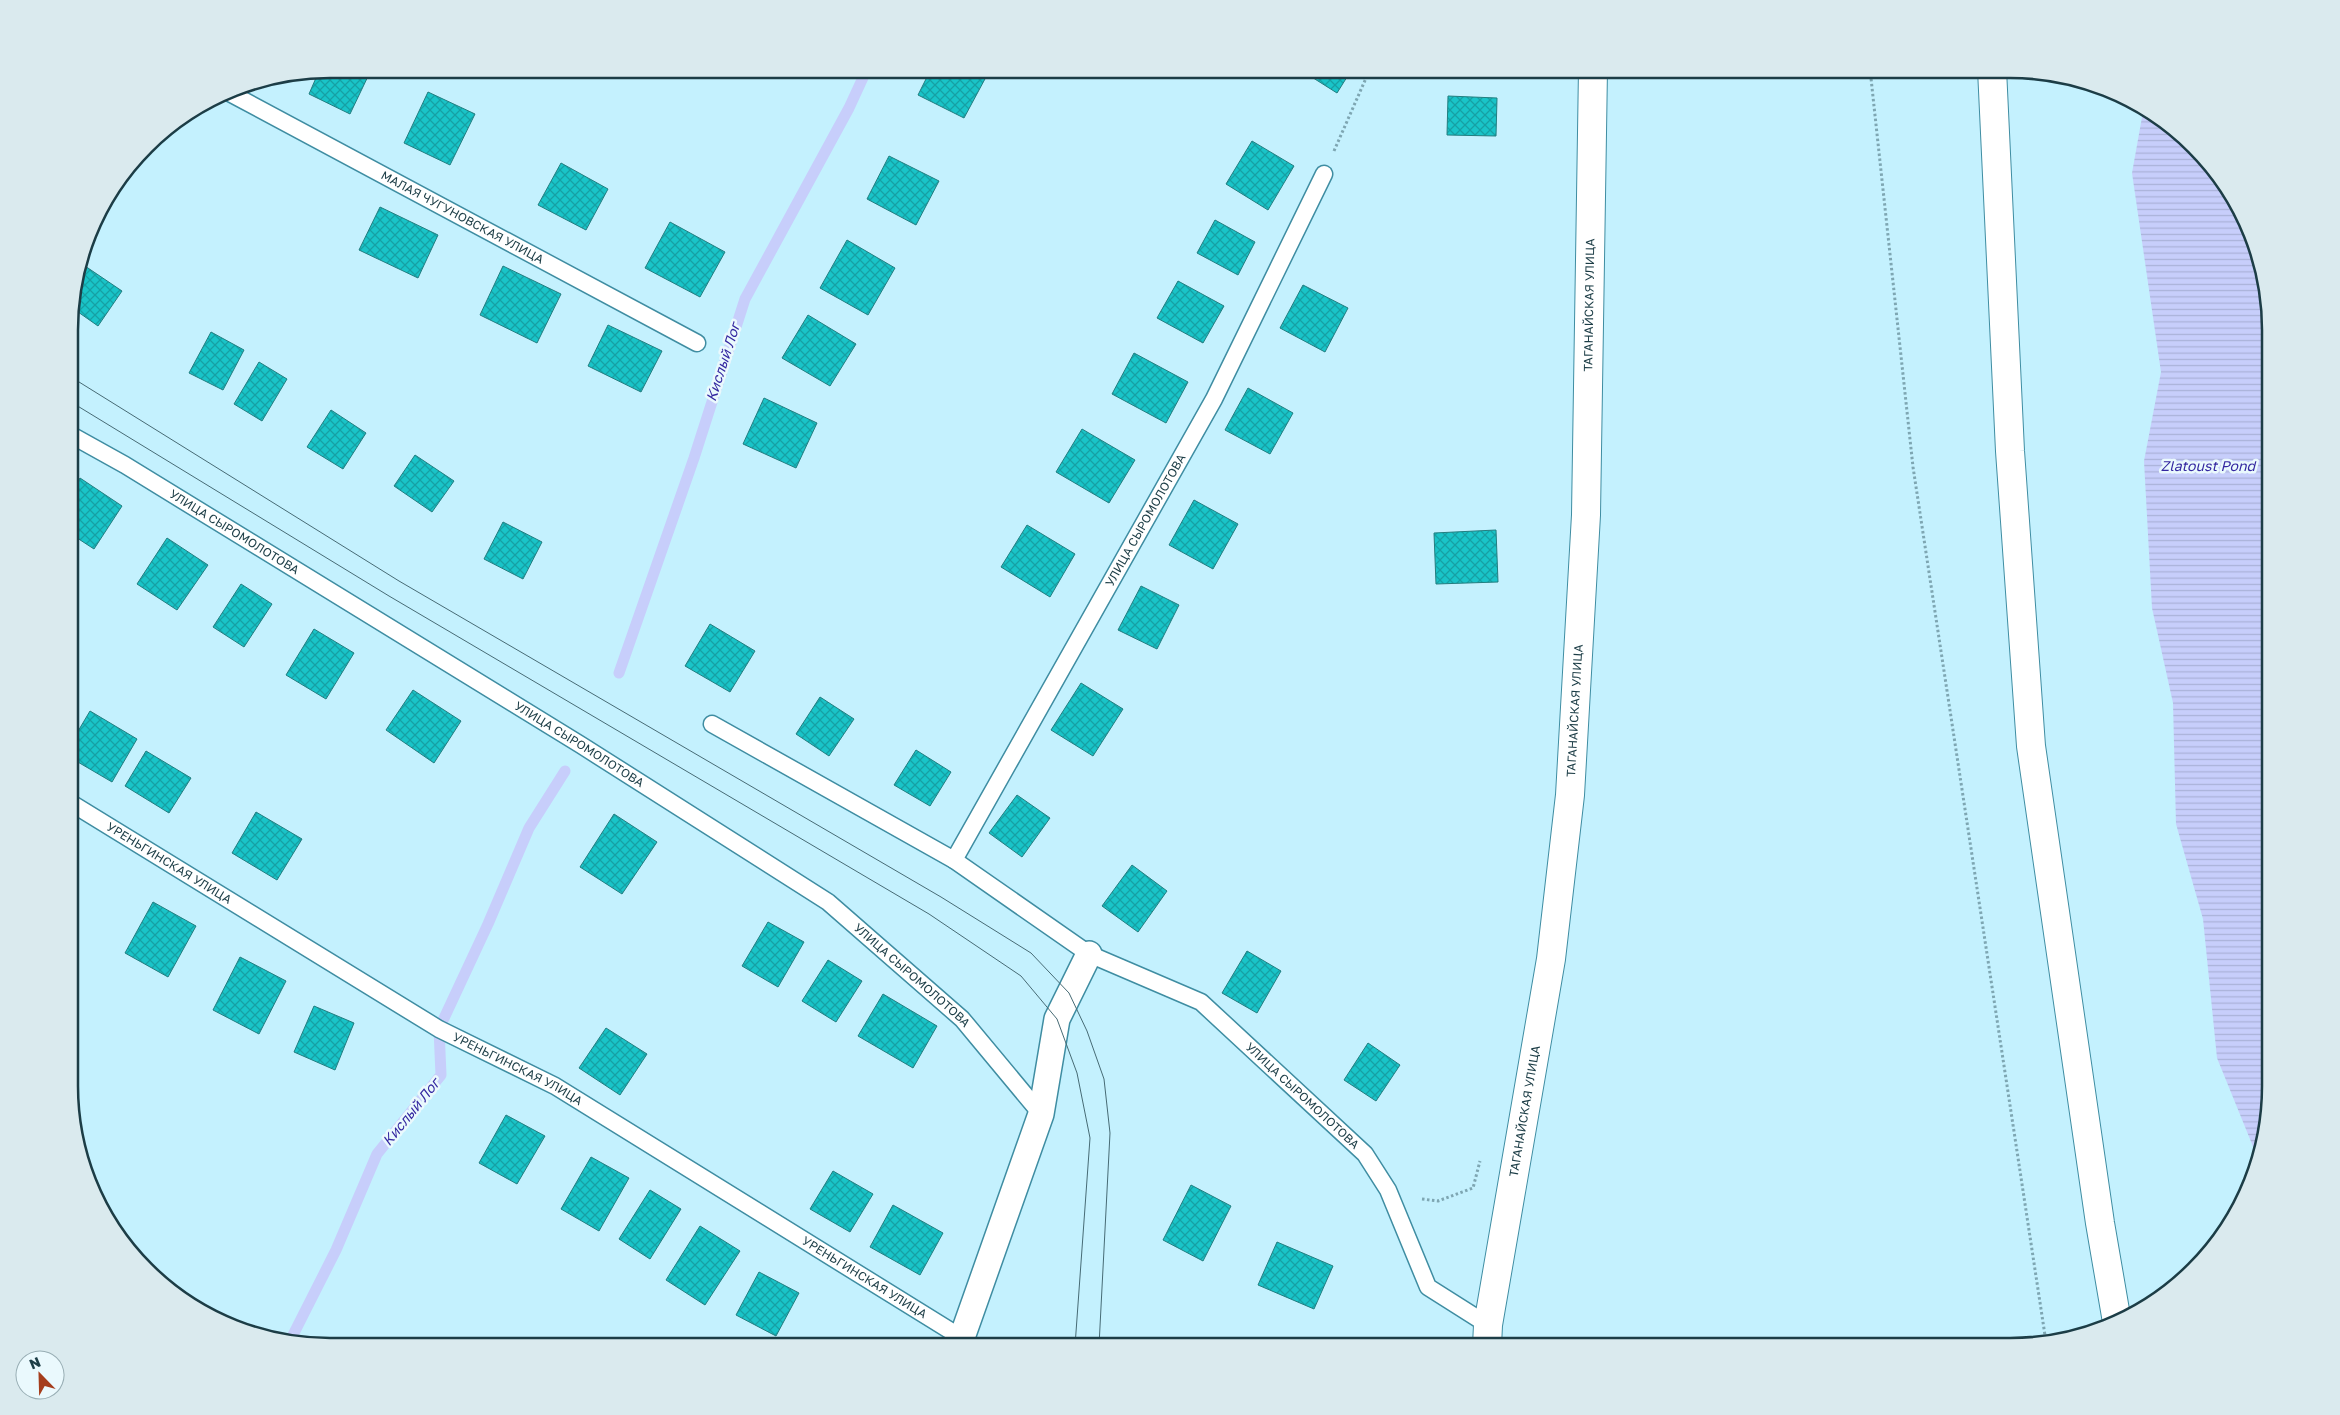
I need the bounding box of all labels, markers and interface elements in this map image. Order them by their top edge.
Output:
street label: МАЛАЯ ЧУГУНОВСКАЯ УЛИЦА [379,167,546,267]
street label: ТАГАНАЙСКАЯ УЛИЦА [1580,238,1597,372]
water label: Кислый Лог [702,318,744,403]
street label: УЛИЦА СЫРОМОЛОТОВА [1102,451,1188,589]
water label: Zlatoust Pond [2161,457,2257,474]
street label: УЛИЦА СЫРОМОЛОТОВА [167,486,302,577]
street label: ТАГАНАЙСКАЯ УЛИЦА [1563,644,1586,778]
street label: УЛИЦА СЫРОМОЛОТОВА [512,698,647,790]
street label: УРЕНЬГИНСКАЯ УЛИЦА [104,819,235,907]
street label: УЛИЦА СЫРОМОЛОТОВА [851,920,974,1030]
street label: УРЕНЬГИНСКАЯ УЛИЦА [450,1029,585,1108]
street label: УЛИЦА СЫРОМОЛОТОВА [1243,1039,1363,1152]
street label: ТАГАНАЙСКАЯ УЛИЦА [1506,1044,1543,1178]
water label: Кислый Лог [378,1073,444,1149]
street label: УРЕНЬГИНСКАЯ УЛИЦА [799,1233,930,1321]
north arrow [15,1350,65,1400]
text: N [27,1353,43,1372]

